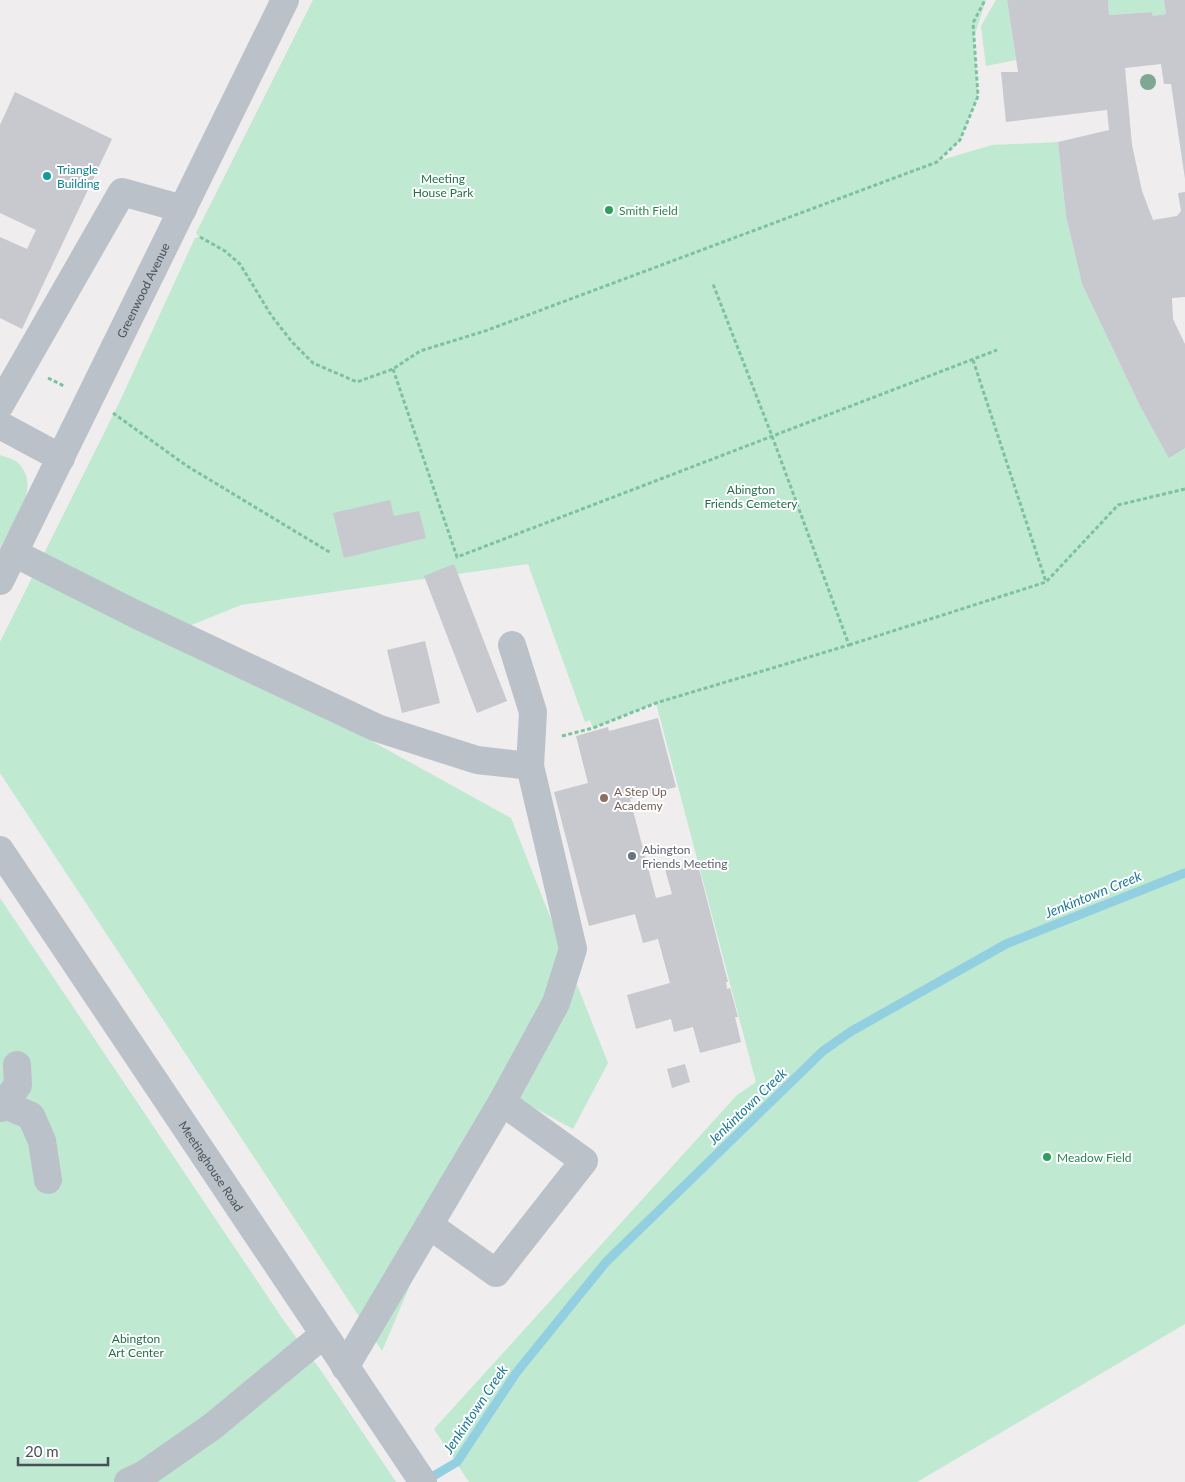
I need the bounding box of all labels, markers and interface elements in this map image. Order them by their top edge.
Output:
place label: Triangle Building [57,162,100,191]
marker: Triangle Building [41,170,53,182]
park label: Meeting House Park [413,171,474,200]
place label: Smith Field [619,203,678,218]
marker: Smith Field [603,204,615,216]
street label: Greenwood Avenue [113,240,172,340]
park label: Abington Friends Cemetery [704,482,798,511]
place label: A Step Up Academy [614,784,667,813]
marker: A Step Up Academy [598,792,610,804]
place label: Abington Friends Meeting [642,842,727,871]
marker: Abington Friends Meeting [626,850,638,862]
water label: Jenkintown Creek [1041,867,1144,921]
water label: Jenkintown Creek [703,1064,790,1148]
street label: Meetinghouse Road [176,1118,247,1214]
place label: Meadow Field [1057,1150,1131,1165]
marker: Meadow Field [1041,1151,1053,1163]
park label: Abington Art Center [108,1331,164,1360]
water label: Jenkintown Creek [439,1361,511,1457]
scale bar [18,1434,108,1466]
text: 20 m [25,1442,59,1460]

